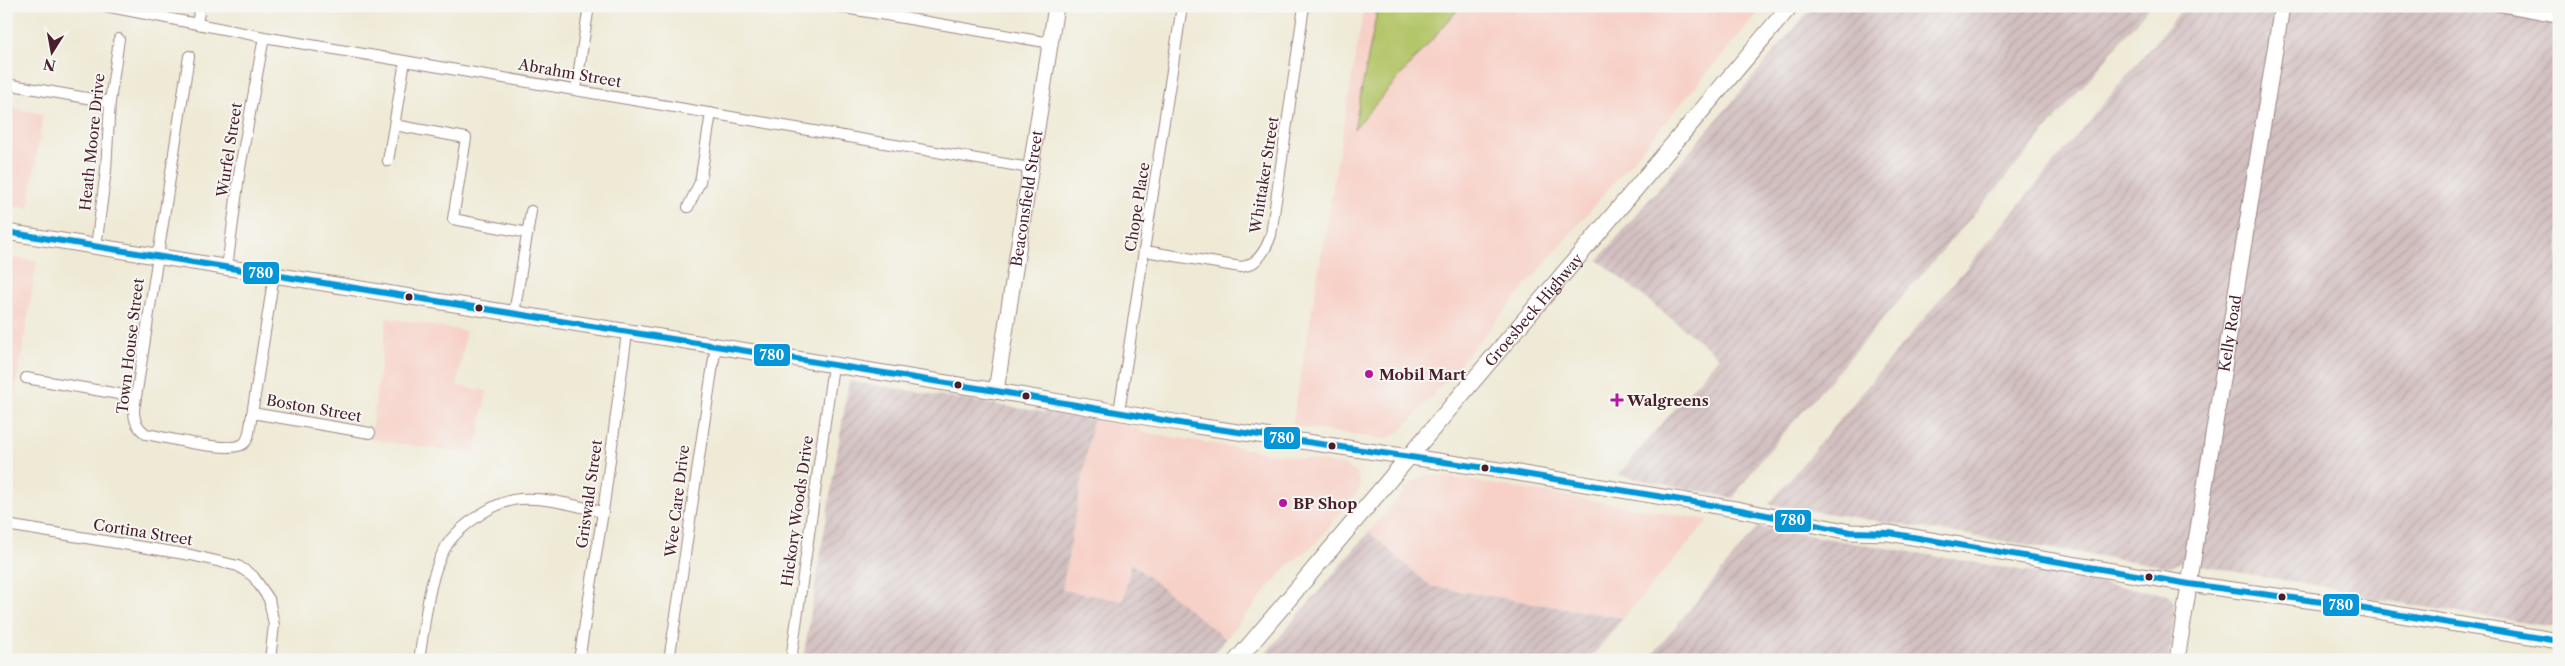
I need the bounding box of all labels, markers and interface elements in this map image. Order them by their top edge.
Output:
north arrow [28,28,78,78]
street label: Abrahm Street [516,54,624,92]
text: N [42,55,57,75]
street label: Heath Moore Drive [75,72,109,212]
street label: Wurfel Street [212,101,246,200]
street label: Whittaker Street [1245,114,1283,236]
street label: Beaconsfield Street [1006,128,1046,268]
street label: Chope Place [1121,161,1153,253]
street label: Groesbeck Highway [1480,249,1587,370]
line badge: 780 [242,261,280,285]
text: 780 [249,264,273,282]
street label: Town House Street [112,276,148,415]
unlabelled marker [404,292,414,302]
street label: Kelly Road [2214,293,2245,373]
unlabelled marker [474,303,484,313]
line badge: 780 [753,343,791,367]
text: 780 [760,346,784,364]
place label: Mobil Mart [1379,365,1466,384]
marker: Mobil Mart [1363,368,1375,380]
unlabelled marker [953,380,963,390]
street label: Boston Street [265,390,364,426]
unlabelled marker [1021,391,1031,401]
place label: Walgreens [1626,391,1709,410]
marker: Walgreens [1611,394,1623,406]
line badge: 780 [1263,426,1301,450]
text: 780 [1270,429,1294,447]
street label: Hickory Woods Drive [777,434,817,588]
street label: Griswald Street [572,438,606,549]
unlabelled marker [1327,441,1337,451]
street label: Wee Care Drive [661,444,693,559]
unlabelled marker [1480,463,1490,473]
place label: BP Shop [1293,494,1357,513]
marker: BP Shop [1277,497,1289,509]
line badge: 780 [1774,509,1812,533]
text: 780 [1781,511,1805,529]
street label: Cortina Street [92,515,195,549]
unlabelled marker [2144,572,2154,582]
unlabelled marker [2277,592,2287,602]
line badge: 780 [2322,593,2360,617]
text: 780 [2329,596,2353,614]

